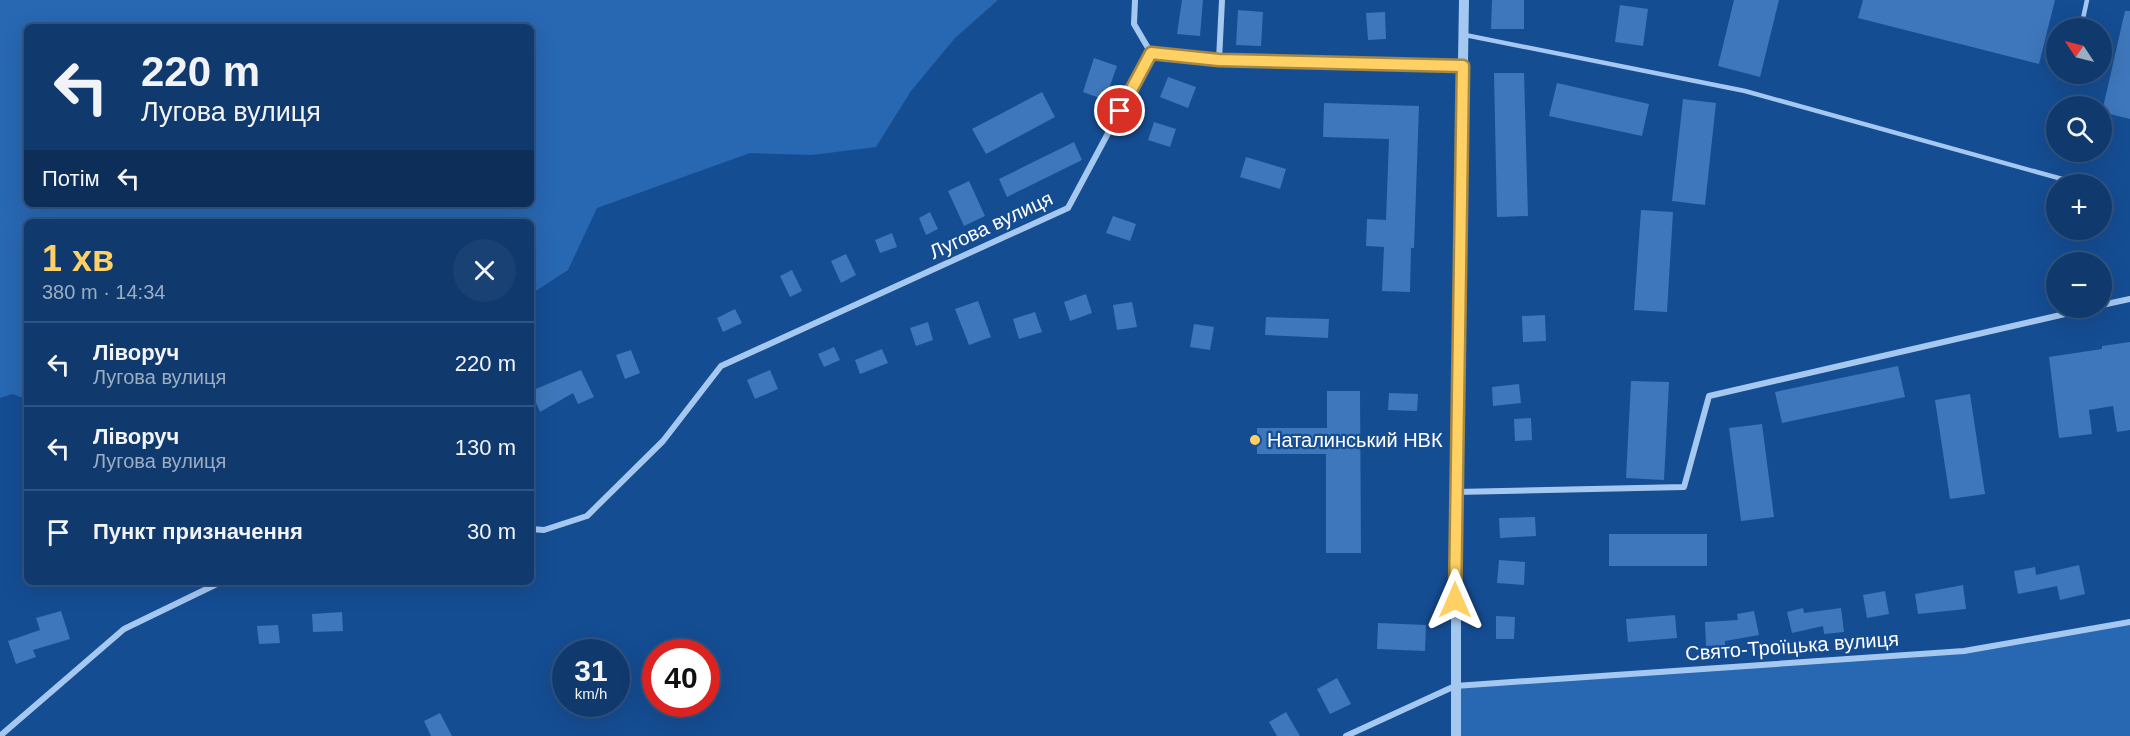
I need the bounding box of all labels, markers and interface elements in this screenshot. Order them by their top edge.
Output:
north arrow [2046,18,2112,84]
map controls [2046,18,2112,318]
icon: left [42,48,120,126]
text: 220 m [141,48,260,95]
pin [1094,85,1145,136]
icon: arrive [1103,94,1136,127]
button: search [2046,96,2112,162]
text: Лугова вулиця [141,97,321,127]
icon: left [112,162,145,195]
text: Потім [42,166,100,191]
button: + [2046,174,2112,240]
street label: Лугова вулиця [926,187,1056,263]
text: 1 хв [42,238,114,279]
button: close [453,239,516,302]
button: − [2046,252,2112,318]
text: 380 m · 14:34 [42,281,165,303]
text: Ліворуч [93,340,179,365]
icon: left [42,348,75,381]
text: 220 m [455,351,516,376]
text: Лугова вулиця [93,366,226,388]
text: Ліворуч [93,424,179,449]
place label: Наталинський НВК [1267,429,1443,451]
icon: left [42,432,75,465]
marker: Наталинський НВК [1248,433,1262,447]
text: 130 m [455,435,516,460]
text: Лугова вулиця [93,450,226,472]
icon: arrive [42,516,75,549]
text: Пункт призначення [93,519,303,544]
text: 30 m [467,519,516,544]
position arrow [1423,568,1487,632]
street label: Свято-Троїцька вулиця [1685,628,1899,664]
speed limit sign: 40 [642,639,720,717]
text: 31 [574,654,608,687]
text: km/h [575,685,607,702]

